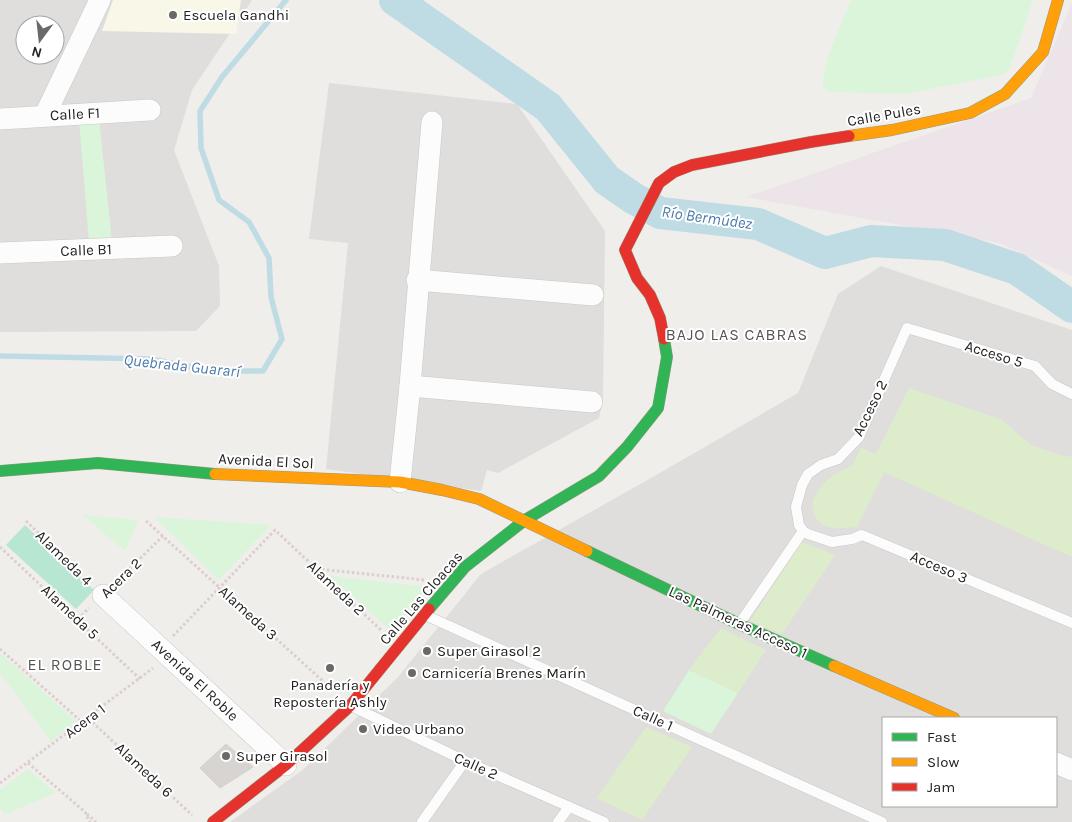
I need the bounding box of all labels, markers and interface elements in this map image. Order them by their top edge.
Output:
place label: Escuela Gandhi [183,6,289,24]
marker: Escuela Gandhi [167,9,179,21]
north arrow [15,15,65,65]
text: N [30,43,44,62]
street label: Calle Pules [846,100,922,130]
street label: Calle F1 [50,104,100,124]
water label: Río Bermúdez [660,202,754,233]
street label: Calle B1 [60,240,112,260]
district label: BAJO LAS CABRAS [666,325,808,344]
street label: Acceso 5 [963,337,1025,371]
water label: Quebrada Guararí [123,350,243,381]
street label: Acceso 2 [849,377,891,439]
street label: Avenida El Sol [218,450,314,472]
street label: Alameda 4 [32,527,97,590]
street label: Acceso 3 [908,547,970,587]
street label: Calle Las Cloacas [376,548,466,648]
street label: Acera 2 [97,554,145,602]
street label: Alameda 2 [303,557,369,619]
street label: Alameda 5 [38,581,102,643]
street label: Alameda 3 [215,582,281,644]
street label: Las Palmeras Acceso 1 [666,582,810,662]
street label: Avenida El Roble [148,635,242,725]
place label: Super Girasol 2 [437,642,541,660]
marker: Super Girasol 2 [421,645,433,657]
district label: EL ROBLE [28,655,102,674]
marker: Panadería y Repostería Ashly [324,662,336,674]
place label: Carnicería Brenes Marín [422,664,586,682]
marker: Carnicería Brenes Marín [406,667,418,679]
place label: Panadería y Repostería Ashly [273,676,387,711]
street label: Acera 1 [61,700,109,742]
street label: Calle 1 [630,701,676,735]
legend [882,717,1057,807]
place label: Video Urbano [373,720,464,738]
marker: Video Urbano [357,723,369,735]
text: Fast [927,728,957,746]
street label: Alameda 6 [111,739,177,801]
place label: Super Girasol [236,747,328,765]
street label: Calle 2 [451,748,501,784]
marker: Super Girasol [220,750,232,762]
text: Slow [927,753,959,771]
text: Jam [927,778,955,796]

